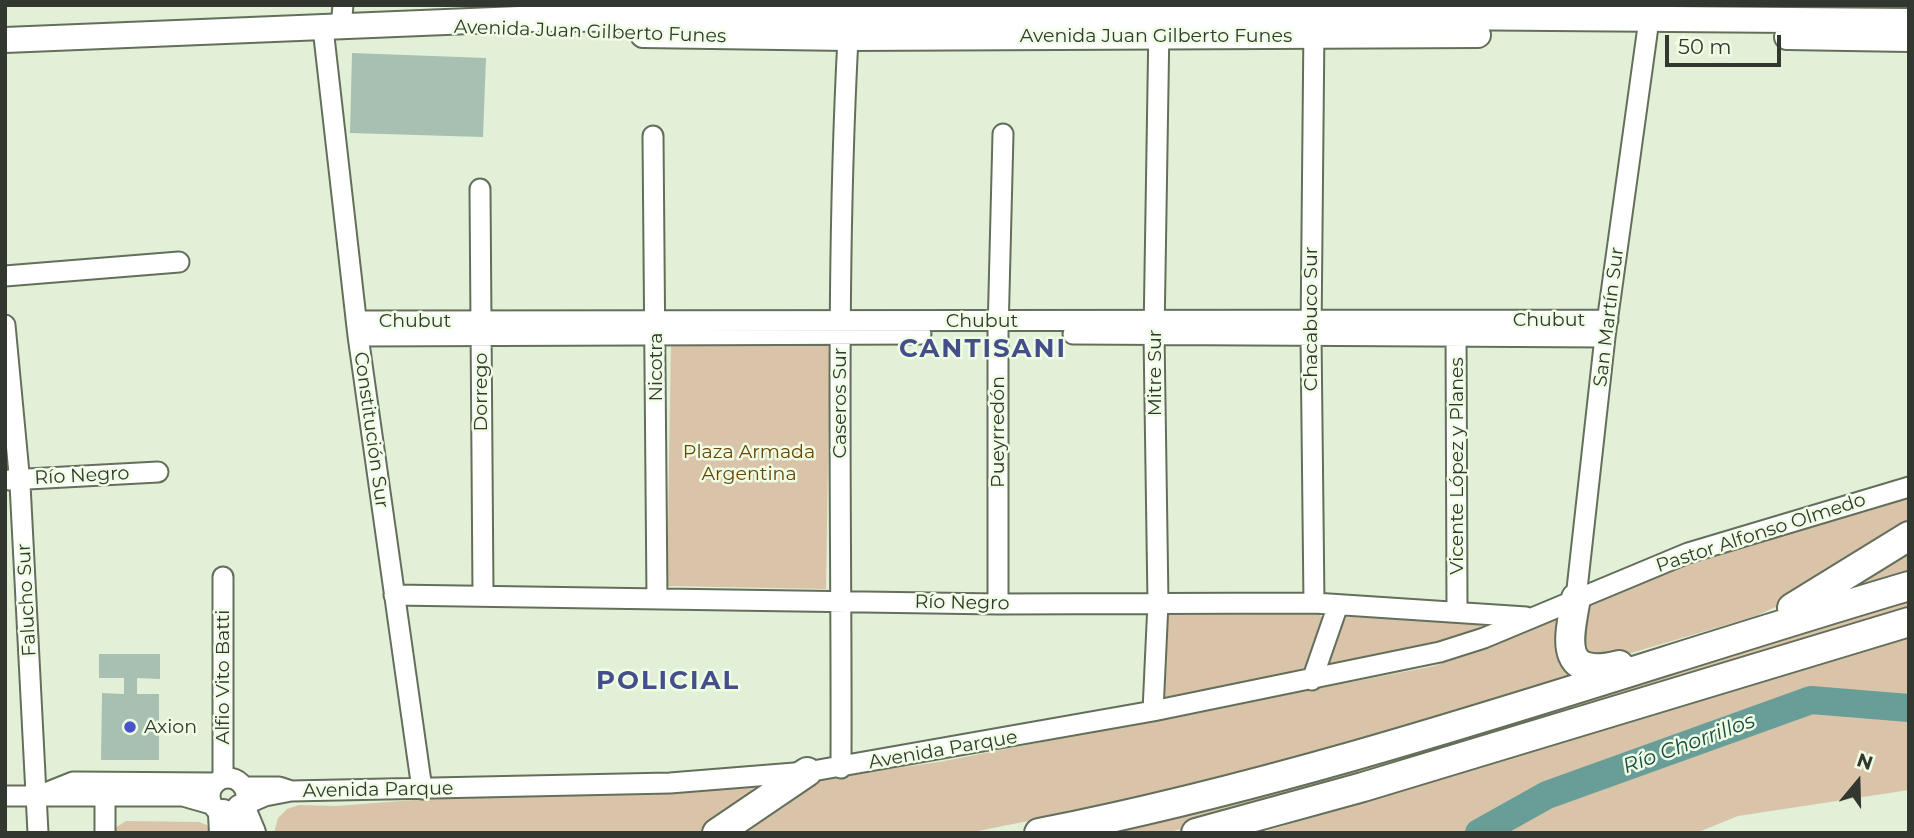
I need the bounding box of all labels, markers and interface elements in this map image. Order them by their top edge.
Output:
street label: Avenida Juan Gilberto Funes [453,16,727,48]
scale bar [1669,21,1784,65]
street label: Avenida Juan Gilberto Funes [1020,25,1292,47]
text: 50 m [1678,34,1732,59]
street label: San Martín Sur [1589,246,1629,388]
street label: Chacabuco Sur [1300,247,1322,391]
street label: Chubut [1513,309,1585,331]
street label: Chubut [379,310,451,332]
street label: Chubut [946,310,1018,332]
street label: Mitre Sur [1144,330,1166,416]
street label: Nicotra [645,333,667,401]
district label: CANTISANI [900,333,1066,365]
street label: Caseros Sur [829,348,851,458]
street label: Constitución Sur [349,350,393,510]
street label: Dorrego [470,353,492,431]
street label: Vicente López y Planes [1446,357,1468,575]
street label: Pueyrredón [987,376,1009,488]
park label: Plaza Armada Argentina [683,441,815,485]
street label: Río Negro [34,462,130,490]
street label: Pastor Alfonso Olmedo [1653,488,1869,578]
street label: Falucho Sur [13,543,41,657]
street label: Río Negro [914,591,1010,615]
street label: Alfio Vito Batti [212,610,234,744]
district label: POLICIAL [597,665,739,697]
water label: Río Chorrillos [1619,708,1759,780]
place label: Axion [144,716,197,738]
marker: Axion [122,719,138,735]
street label: Avenida Parque [867,726,1019,774]
north arrow [1823,747,1893,817]
text: N [1854,748,1876,775]
street label: Avenida Parque [302,777,454,803]

